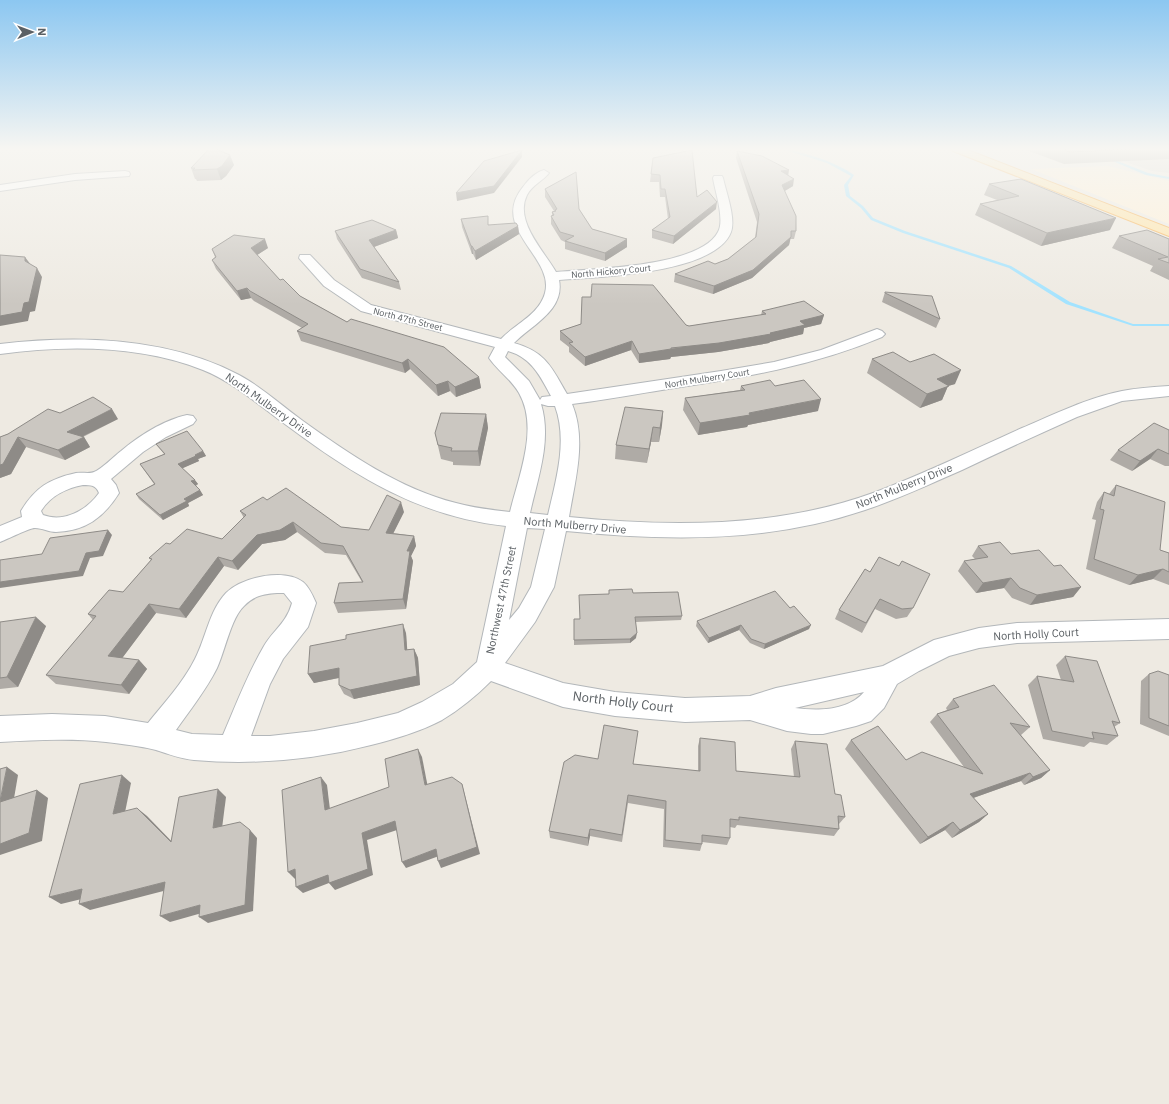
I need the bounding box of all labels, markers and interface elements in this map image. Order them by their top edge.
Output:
north arrow [12,12,52,52]
text: N [35,28,49,36]
street label: North Hickory Court [571,262,651,280]
street label: North 47th Street [372,305,444,333]
street label: North Mulberry Court [664,366,750,390]
street label: North Mulberry Drive [223,370,315,440]
street label: North Mulberry Drive [854,460,954,512]
street label: North Mulberry Drive [523,514,627,536]
street label: Northwest 47th Street [483,544,519,655]
street label: North Holly Court [993,625,1079,643]
street label: North Holly Court [572,687,674,717]

